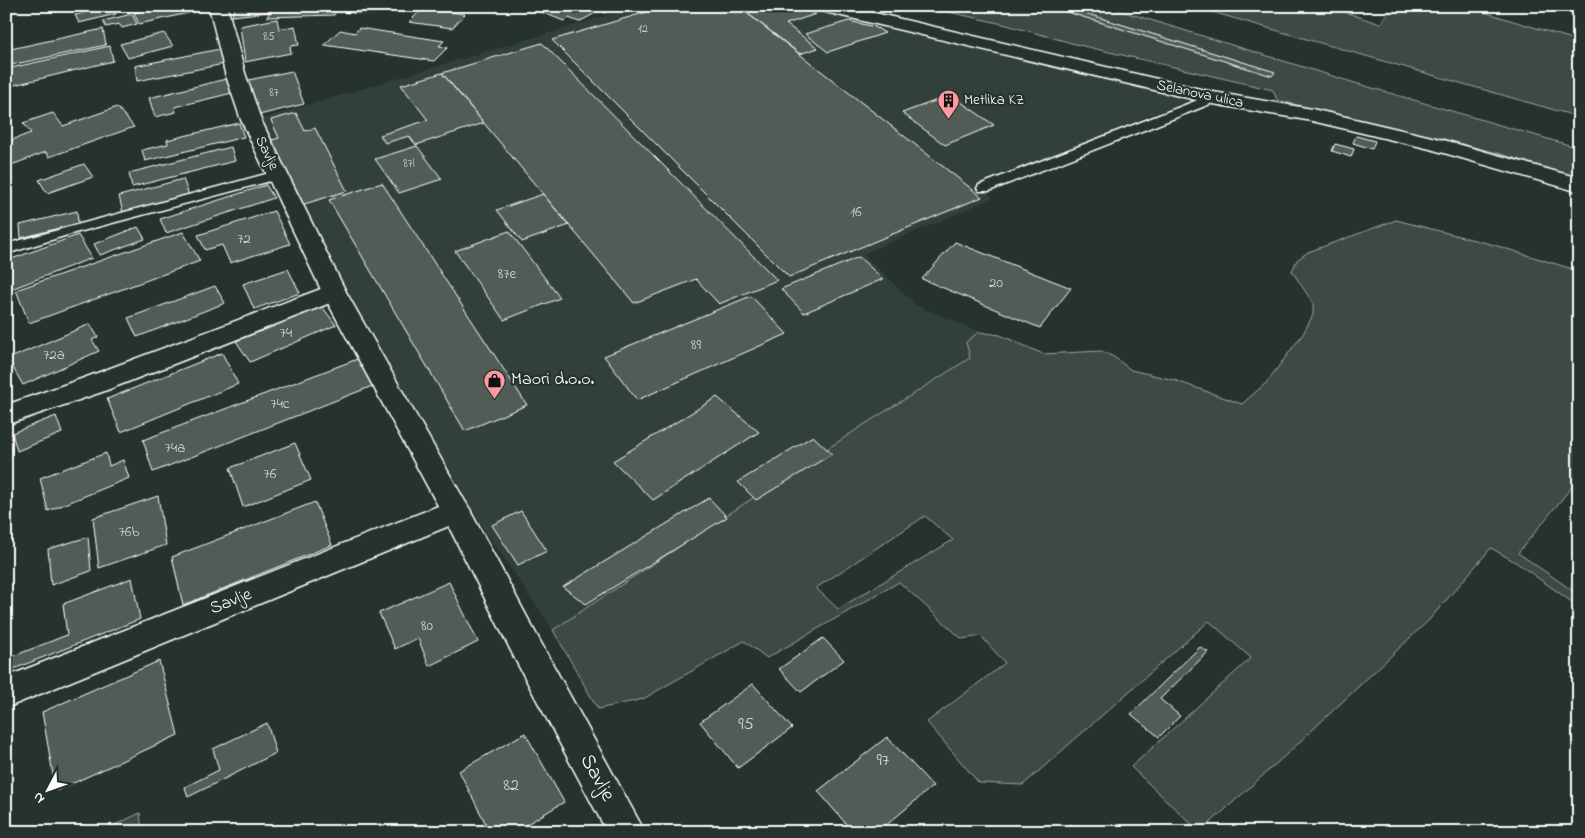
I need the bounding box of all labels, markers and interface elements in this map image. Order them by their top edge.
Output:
house number: 12 [638,20,648,38]
house number: 85 [263,28,275,46]
street label: Selanova ulica [1155,74,1245,114]
house number: 87 [269,84,279,102]
building icon: Metlika KZ [936,88,960,119]
place label: Metlika KZ [964,89,1024,111]
street label: Savlje [249,132,285,174]
house number: 87l [403,155,415,173]
house number: 16 [850,201,862,223]
house number: 72 [237,228,251,250]
house number: 87e [498,263,517,285]
house number: 20 [989,272,1003,294]
house number: 74 [280,322,292,344]
house number: 89 [691,334,702,356]
house number: 72a [43,344,65,366]
place label: Maori d.o.o. [511,367,595,393]
shop icon: Maori d.o.o. [483,368,507,399]
house number: 74c [270,393,290,415]
house number: 74a [165,437,185,459]
house number: 76 [264,463,277,485]
house number: 76b [119,521,139,543]
street label: Savlje [206,582,257,622]
house number: 80 [421,615,434,637]
house number: 95 [738,712,754,738]
house number: 97 [877,748,890,774]
street label: Savlje [572,749,623,808]
north arrow [22,766,72,816]
house number: 82 [503,773,519,799]
text: N [28,787,50,808]

